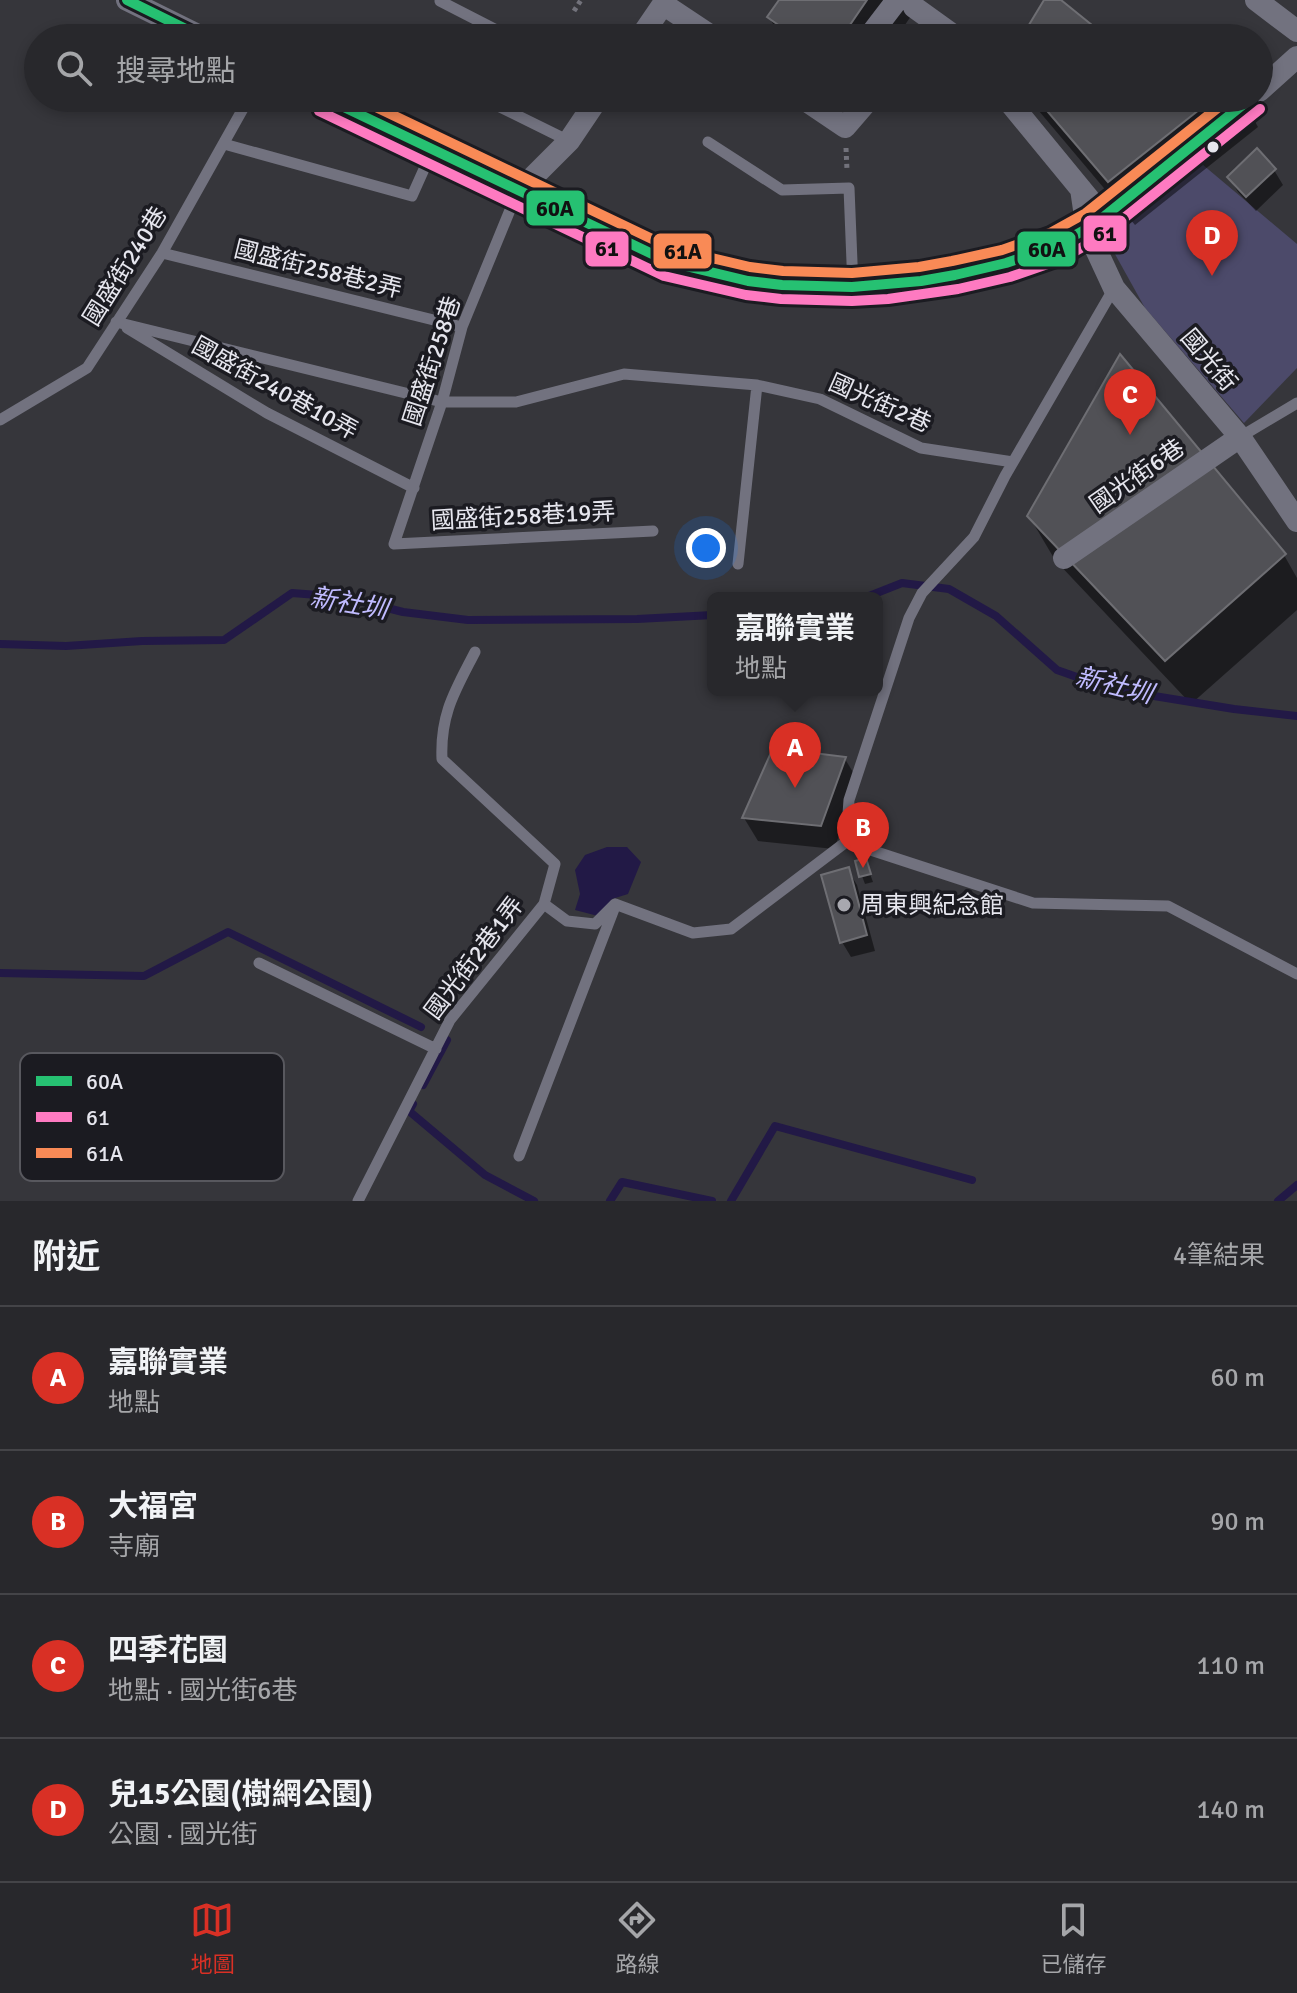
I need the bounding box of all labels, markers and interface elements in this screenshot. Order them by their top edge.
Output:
search box [24,24,1273,112]
icon: search [52,46,96,90]
text: 搜尋地點 [116,53,236,90]
unlabelled marker [1205,139,1221,155]
line badge: 60A [525,189,586,227]
text: 60A [536,195,574,222]
street label: 國盛街240巷 [77,201,173,331]
pin: D [1186,210,1238,276]
line badge: 61 [1082,214,1128,253]
text: 61 [1093,220,1117,247]
line badge: 61 [584,230,630,268]
line badge: 60A [1016,230,1077,268]
line badge: 61A [652,232,713,270]
street label: 國盛街258巷2弄 [231,234,405,304]
text: 61 [595,235,619,262]
text: 60A [1028,236,1066,263]
text: 61A [664,238,702,265]
street label: 國盛街258巷 [397,292,467,430]
street label: 國光街 [1174,323,1244,397]
street label: 國盛街240巷10弄 [187,330,363,446]
street label: 國光街2巷 [824,367,936,439]
pin: C [1104,369,1156,435]
street label: 國光街6巷 [1084,432,1190,520]
street label: 國盛街258巷19弄 [430,496,616,536]
your location [686,528,726,568]
water label: 新社圳 [308,581,394,627]
popup [707,592,883,696]
text: 嘉聯實業 [735,610,855,647]
text: 地點 [735,653,787,685]
water label: 新社圳 [1072,661,1159,712]
pin: A [769,722,821,788]
pin: B [837,802,889,868]
place label: 周東興紀念館 [860,890,1004,920]
street label: 國光街2巷1弄 [418,891,530,1025]
marker: 周東興紀念館 [835,896,853,914]
legend [20,1053,284,1181]
text: 60A [86,1068,124,1095]
text: 61 [86,1104,110,1131]
text: 61A [86,1140,124,1167]
text: 附近 [32,1236,100,1278]
text: 4筆結果 [1173,1240,1265,1272]
text: 嘉聯實業 [108,1344,228,1381]
text: A [50,1362,66,1394]
text: 60 m [1210,1362,1265,1394]
text: 地點 [108,1387,160,1419]
text: 大福宮 [108,1488,198,1525]
text: B [50,1506,66,1538]
text: 90 m [1210,1506,1265,1538]
text: 寺廟 [108,1531,160,1563]
text: 四季花園 [108,1632,228,1669]
text: C [50,1650,66,1682]
text: 110 m [1196,1650,1265,1682]
text: 地點 · 國光街6巷 [108,1675,297,1707]
text: 兒15公園(樹網公園) [108,1776,373,1813]
text: D [49,1794,67,1826]
text: 140 m [1196,1794,1265,1826]
text: 公園 · 國光街 [108,1819,257,1851]
tab: 地圖 [190,1898,235,1978]
tab: 路線 [615,1898,660,1978]
tab: 已儲存 [1040,1898,1107,1978]

